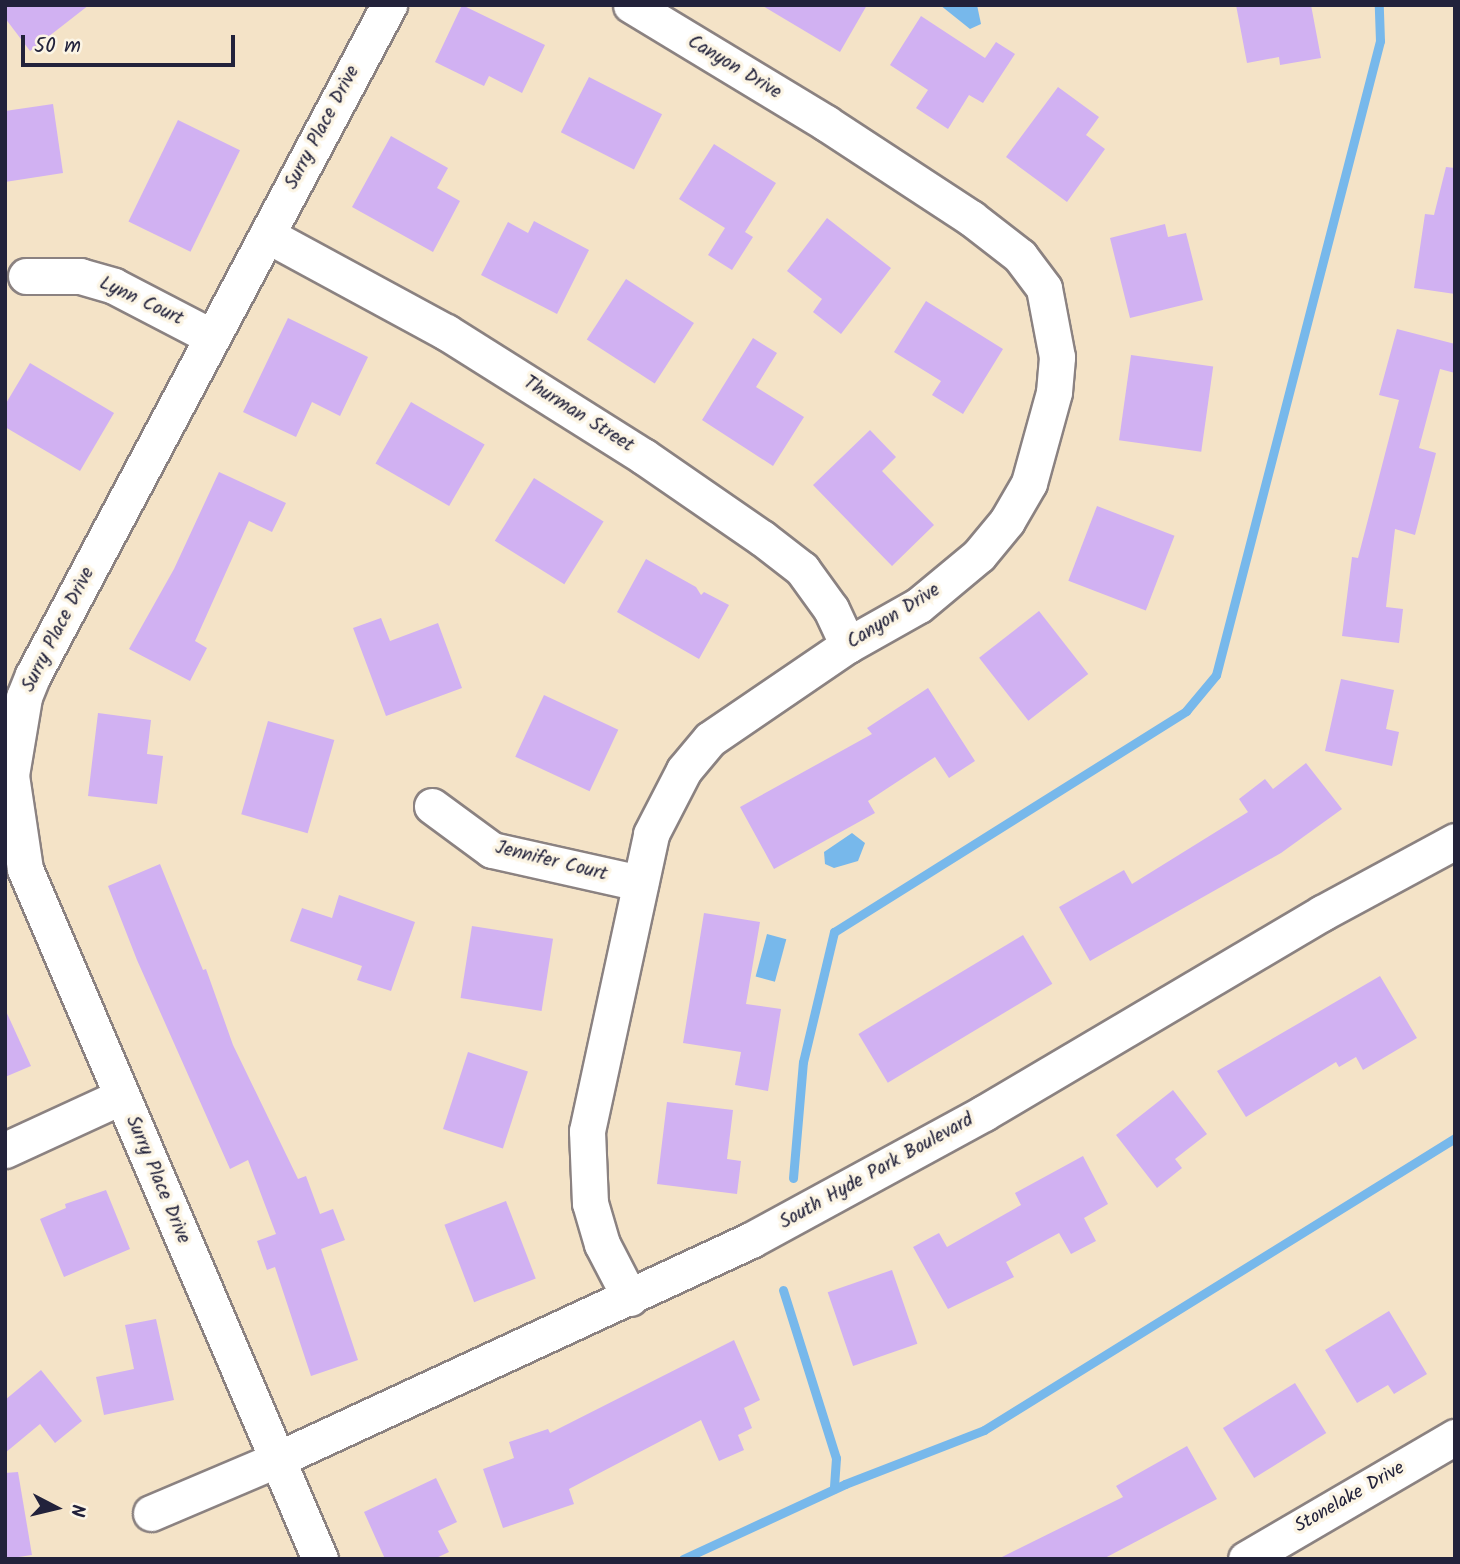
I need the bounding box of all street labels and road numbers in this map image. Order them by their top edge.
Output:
street label: Canyon Drive [683,31,785,105]
street label: Surry Place Drive [281,62,365,194]
street label: Lynn Court [95,273,187,331]
street label: Thurman Street [519,372,637,458]
street label: Surry Place Drive [18,564,100,696]
street label: Canyon Drive [843,579,945,655]
street label: Jennifer Court [493,837,609,887]
street label: South Hyde Park Boulevard [776,1109,978,1235]
street label: Surry Place Drive [120,1113,194,1247]
street label: Stonelake Drive [1291,1457,1409,1539]

